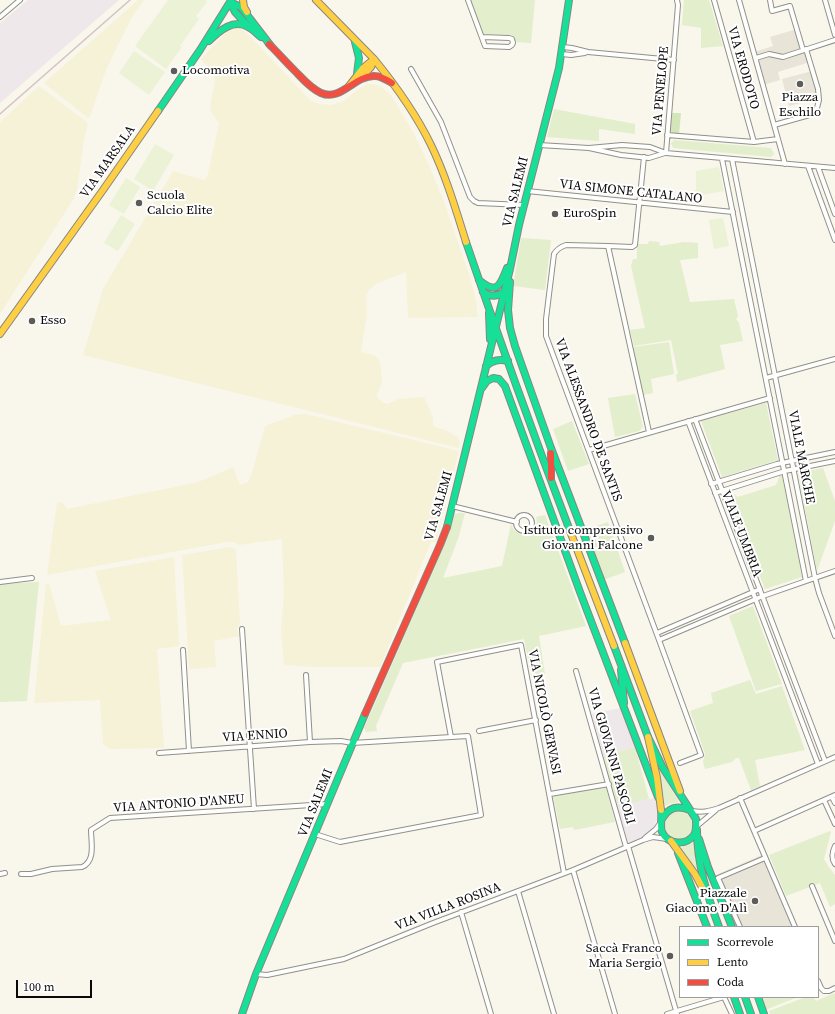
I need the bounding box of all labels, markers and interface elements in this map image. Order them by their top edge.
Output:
street label: VIA ERODOTO [724,25,762,111]
street label: VIA PENELOPE [649,46,673,136]
place label: Locomotiva [182,63,250,79]
marker: Locomotiva [169,66,179,76]
marker: Piazza Eschilo [795,79,805,89]
place label: Piazza Eschilo [779,90,821,121]
street label: VIA MARSALA [77,123,139,201]
street label: VIA SALEMI [500,155,532,229]
street label: VIA SIMONE CATALANO [559,177,703,207]
place label: Scuola Calcio Elite [147,188,213,219]
marker: Scuola Calcio Elite [134,198,144,208]
place label: EuroSpin [563,206,617,222]
marker: EuroSpin [550,209,560,219]
place label: Esso [40,313,66,329]
marker: Esso [27,316,37,326]
street label: VIA ALESSANDRO DE SANTIS [551,336,625,504]
street label: VIALE MARCHE [784,409,818,505]
street label: VIA SALEMI [422,469,456,543]
street label: VIALE UMBRIA [717,489,765,579]
place label: Istituto comprensivo Giovanni Falcone [523,523,643,554]
marker: Istituto comprensivo Giovanni Falcone [646,533,656,543]
street label: VIA NICOLÒ GERVASI [524,648,564,776]
street label: VIA GIOVANNI PASCOLI [584,686,638,826]
street label: VIA ENNIO [222,726,288,746]
street label: VIA SALEMI [295,767,337,839]
street label: VIA ANTONIO D'ANEU [113,792,245,816]
street label: VIA VILLA ROSINA [393,880,503,934]
place label: Piazzale Giacomo D'Alì [665,886,747,917]
marker: Piazzale Giacomo D'Alì [750,896,760,906]
legend [679,926,819,998]
text: Scorrevole [717,934,774,950]
place label: Saccà Franco Maria Sergio [586,941,662,972]
marker: Saccà Franco Maria Sergio [665,951,675,961]
text: Lento [717,954,748,970]
scale bar [18,972,94,998]
text: Coda [717,974,744,990]
text: 100 m [23,979,55,995]

